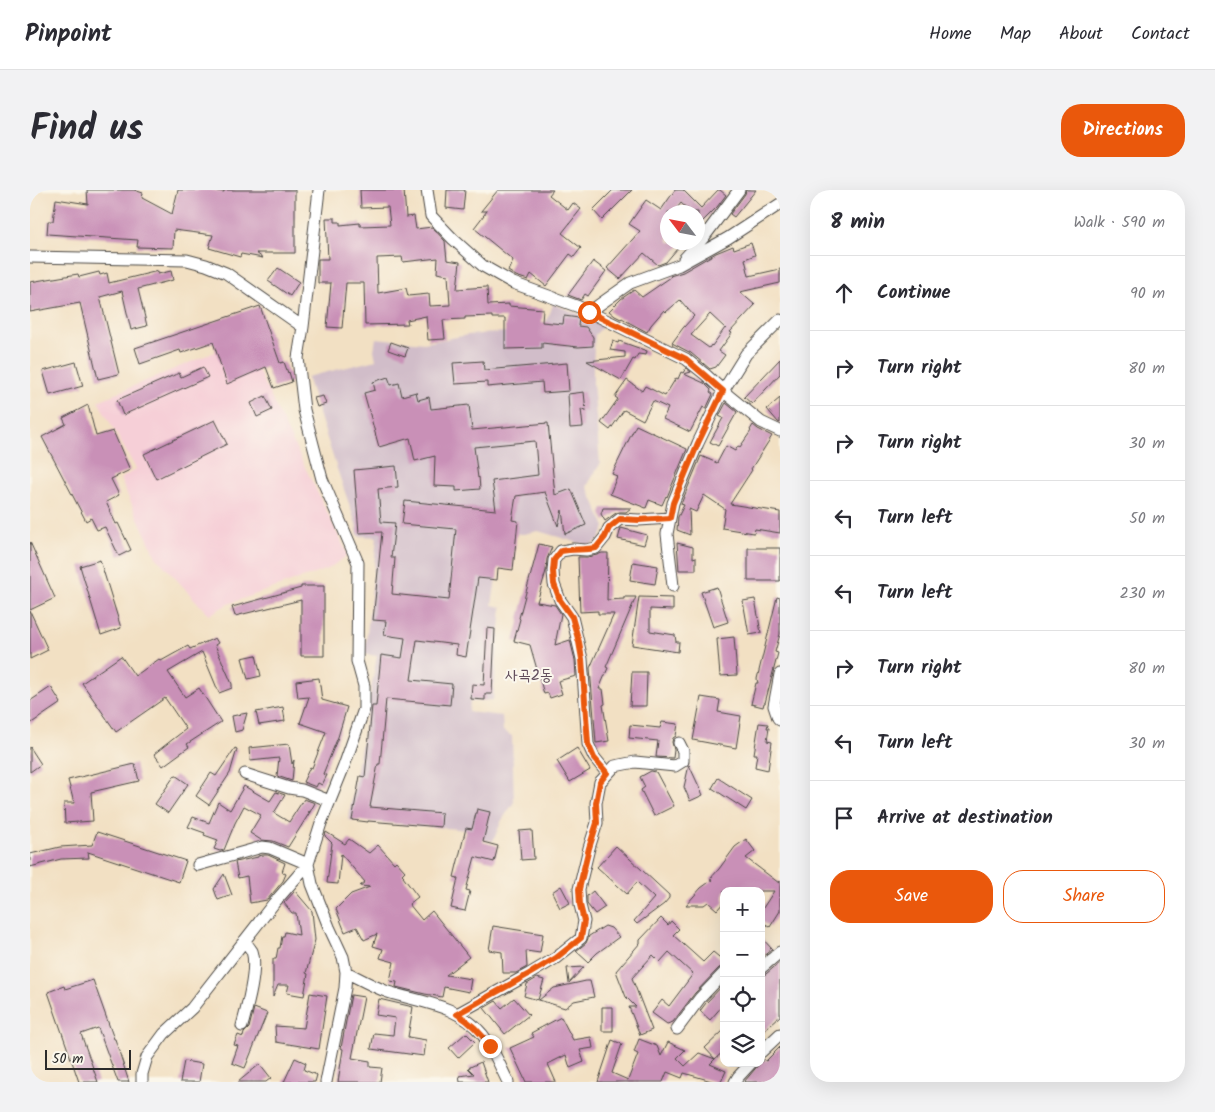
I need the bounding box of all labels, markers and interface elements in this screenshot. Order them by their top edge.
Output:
text: Pinpoint [25,15,112,54]
text: Home [929,20,972,49]
text: Map [1000,20,1031,49]
text: About [1059,20,1103,49]
text: Contact [1131,20,1190,49]
text: Find us [30,102,143,158]
button: Directions [1061,104,1185,157]
north arrow [660,205,705,250]
text: 8 min [830,206,885,239]
text: Walk · 590 m [1073,210,1165,235]
text: Continue [877,278,950,308]
icon: ahead [830,279,858,307]
text: 90 m [1130,281,1165,306]
route start [578,301,601,324]
text: Turn right [877,353,962,383]
icon: right [830,354,858,382]
text: 80 m [1128,356,1165,381]
text: Turn right [877,428,962,458]
icon: right [830,429,858,457]
text: 30 m [1129,431,1165,456]
text: Turn left [877,503,952,533]
icon: left [830,504,858,532]
text: 50 m [1129,506,1165,531]
text: Turn left [877,578,952,608]
icon: left [830,579,858,607]
text: 230 m [1119,581,1165,606]
text: Turn right [877,653,962,683]
icon: right [830,654,858,682]
text: 80 m [1128,656,1165,681]
district label: 사곡2동 [505,663,553,688]
text: Turn left [877,728,952,758]
icon: left [830,729,858,757]
text: 30 m [1129,731,1165,756]
text: Arrive at destination [877,803,1053,833]
icon: arrive [830,804,858,832]
button: Save [830,870,993,923]
button: Share [1003,870,1165,923]
map controls [720,887,765,1067]
button: + [720,887,765,932]
button: − [720,932,765,977]
button: locate [720,977,765,1022]
button: layers [720,1022,765,1067]
route end [479,1035,502,1058]
scale bar [45,1047,131,1070]
text: 50 m [52,1048,83,1070]

